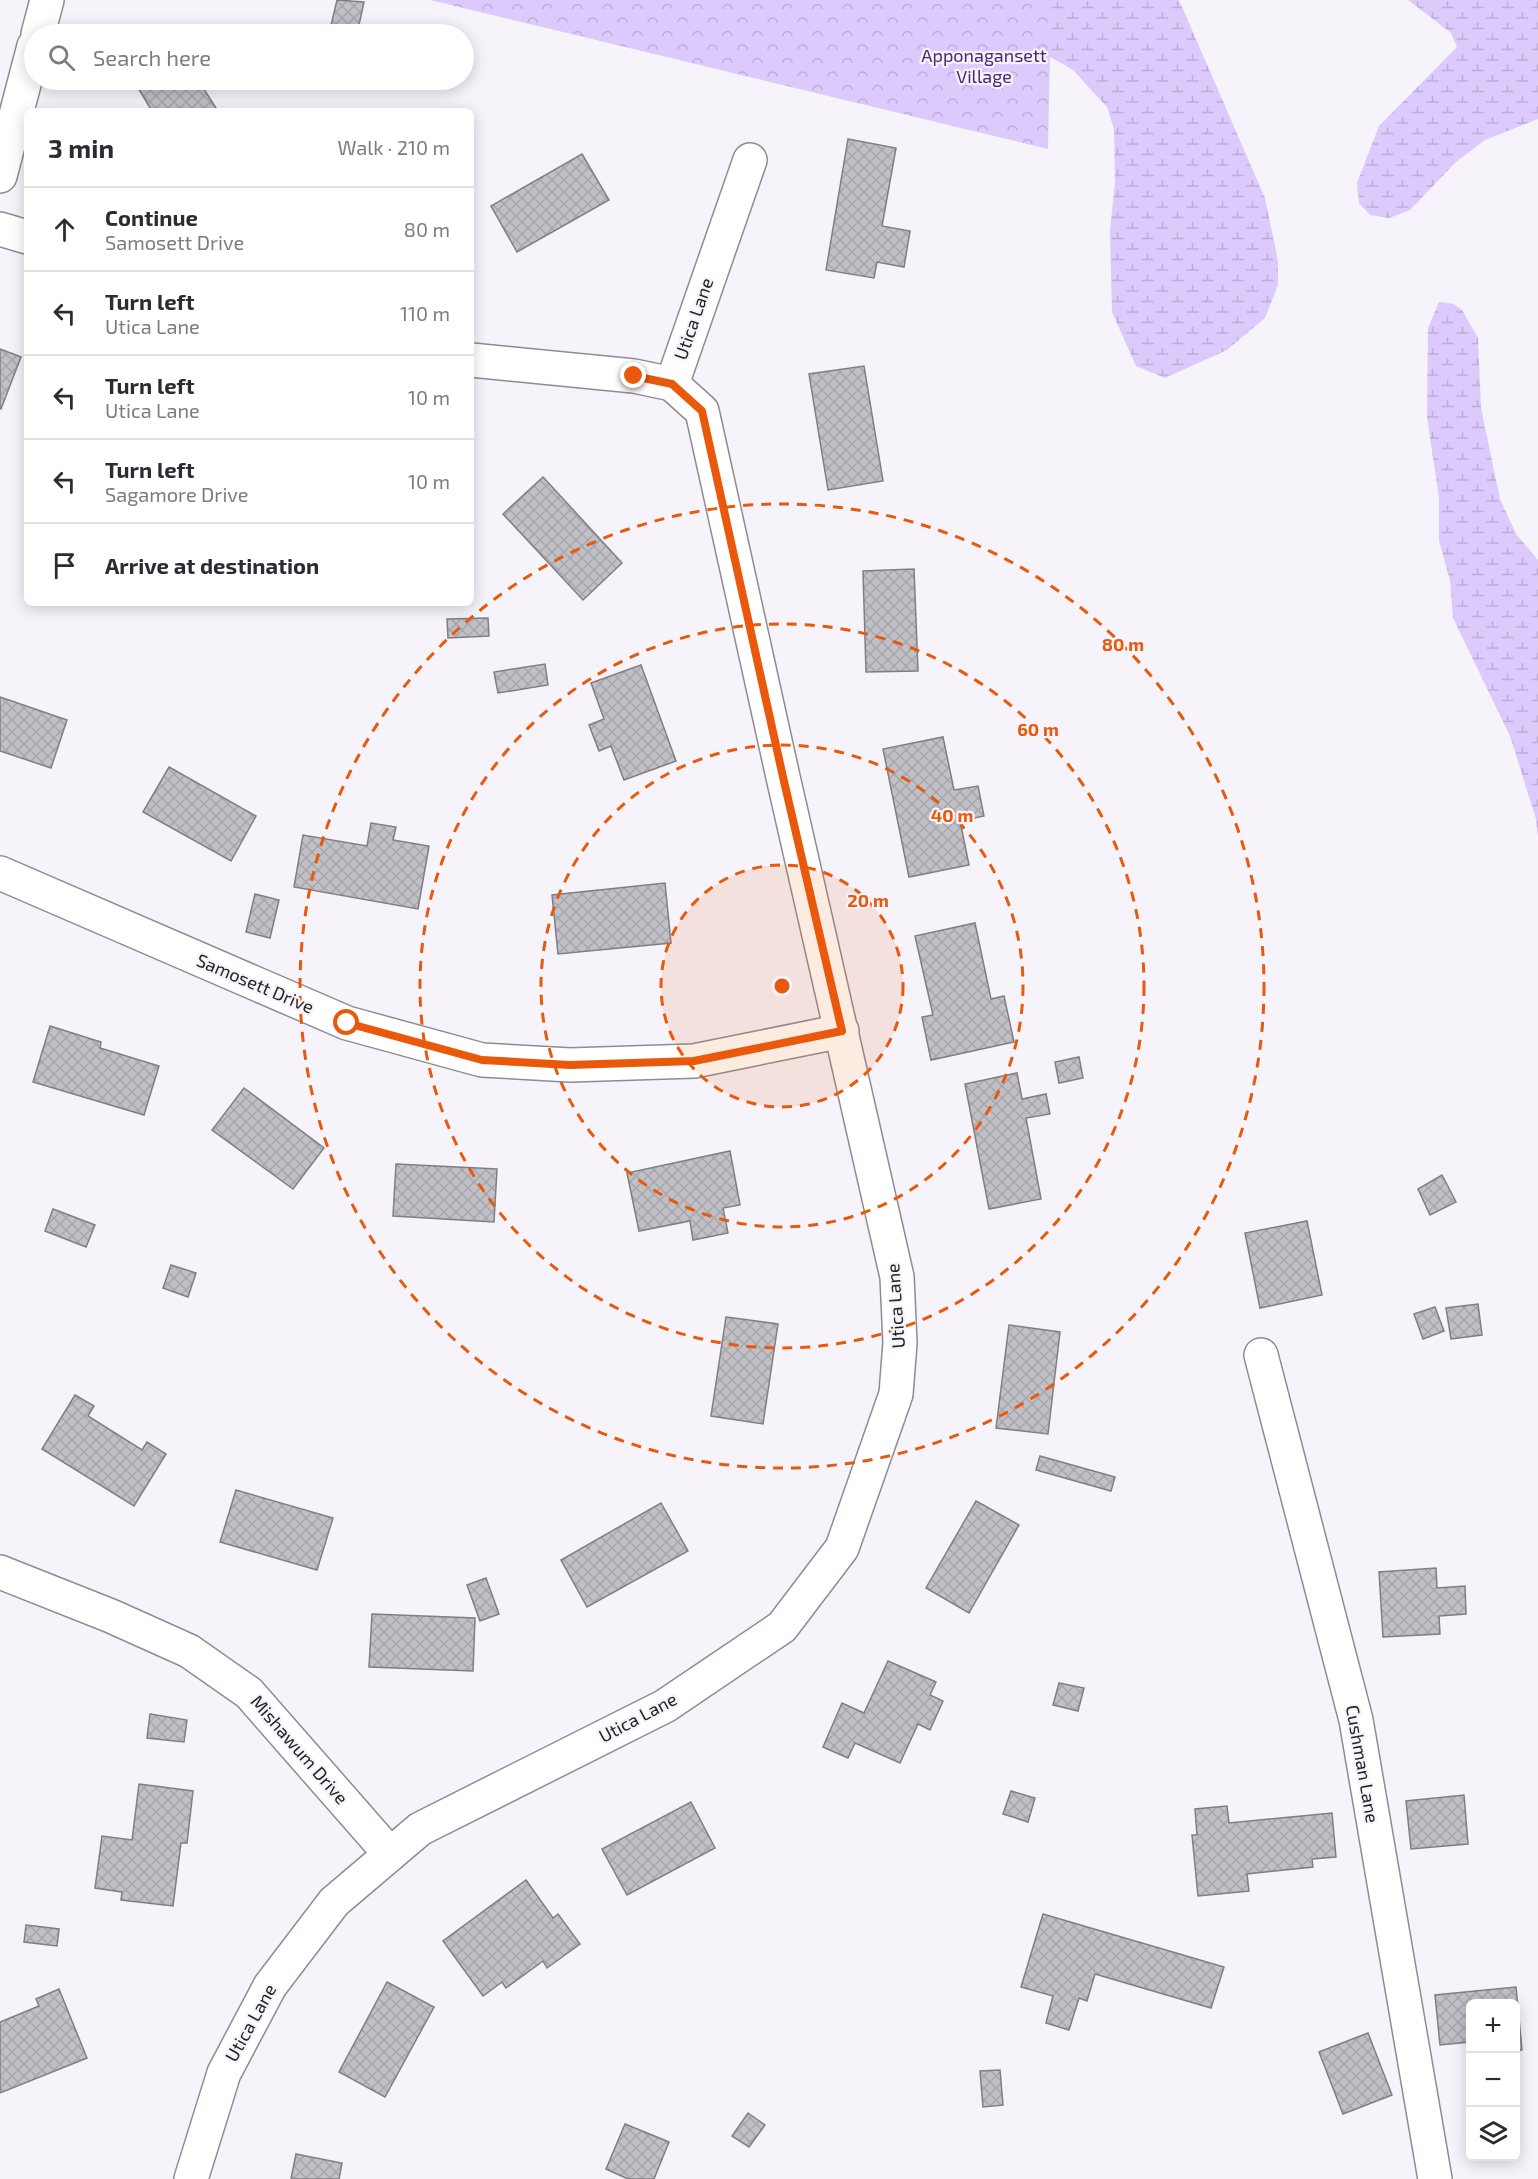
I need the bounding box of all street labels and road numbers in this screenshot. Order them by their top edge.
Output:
street label: Utica Lane [669,275,717,363]
street label: Samosett Drive [193,948,317,1018]
street label: Utica Lane [881,1263,909,1349]
street label: Utica Lane [595,1687,680,1747]
street label: Mishawum Drive [246,1690,353,1808]
street label: Cushman Lane [1342,1703,1384,1825]
street label: Utica Lane [220,1980,280,2065]

